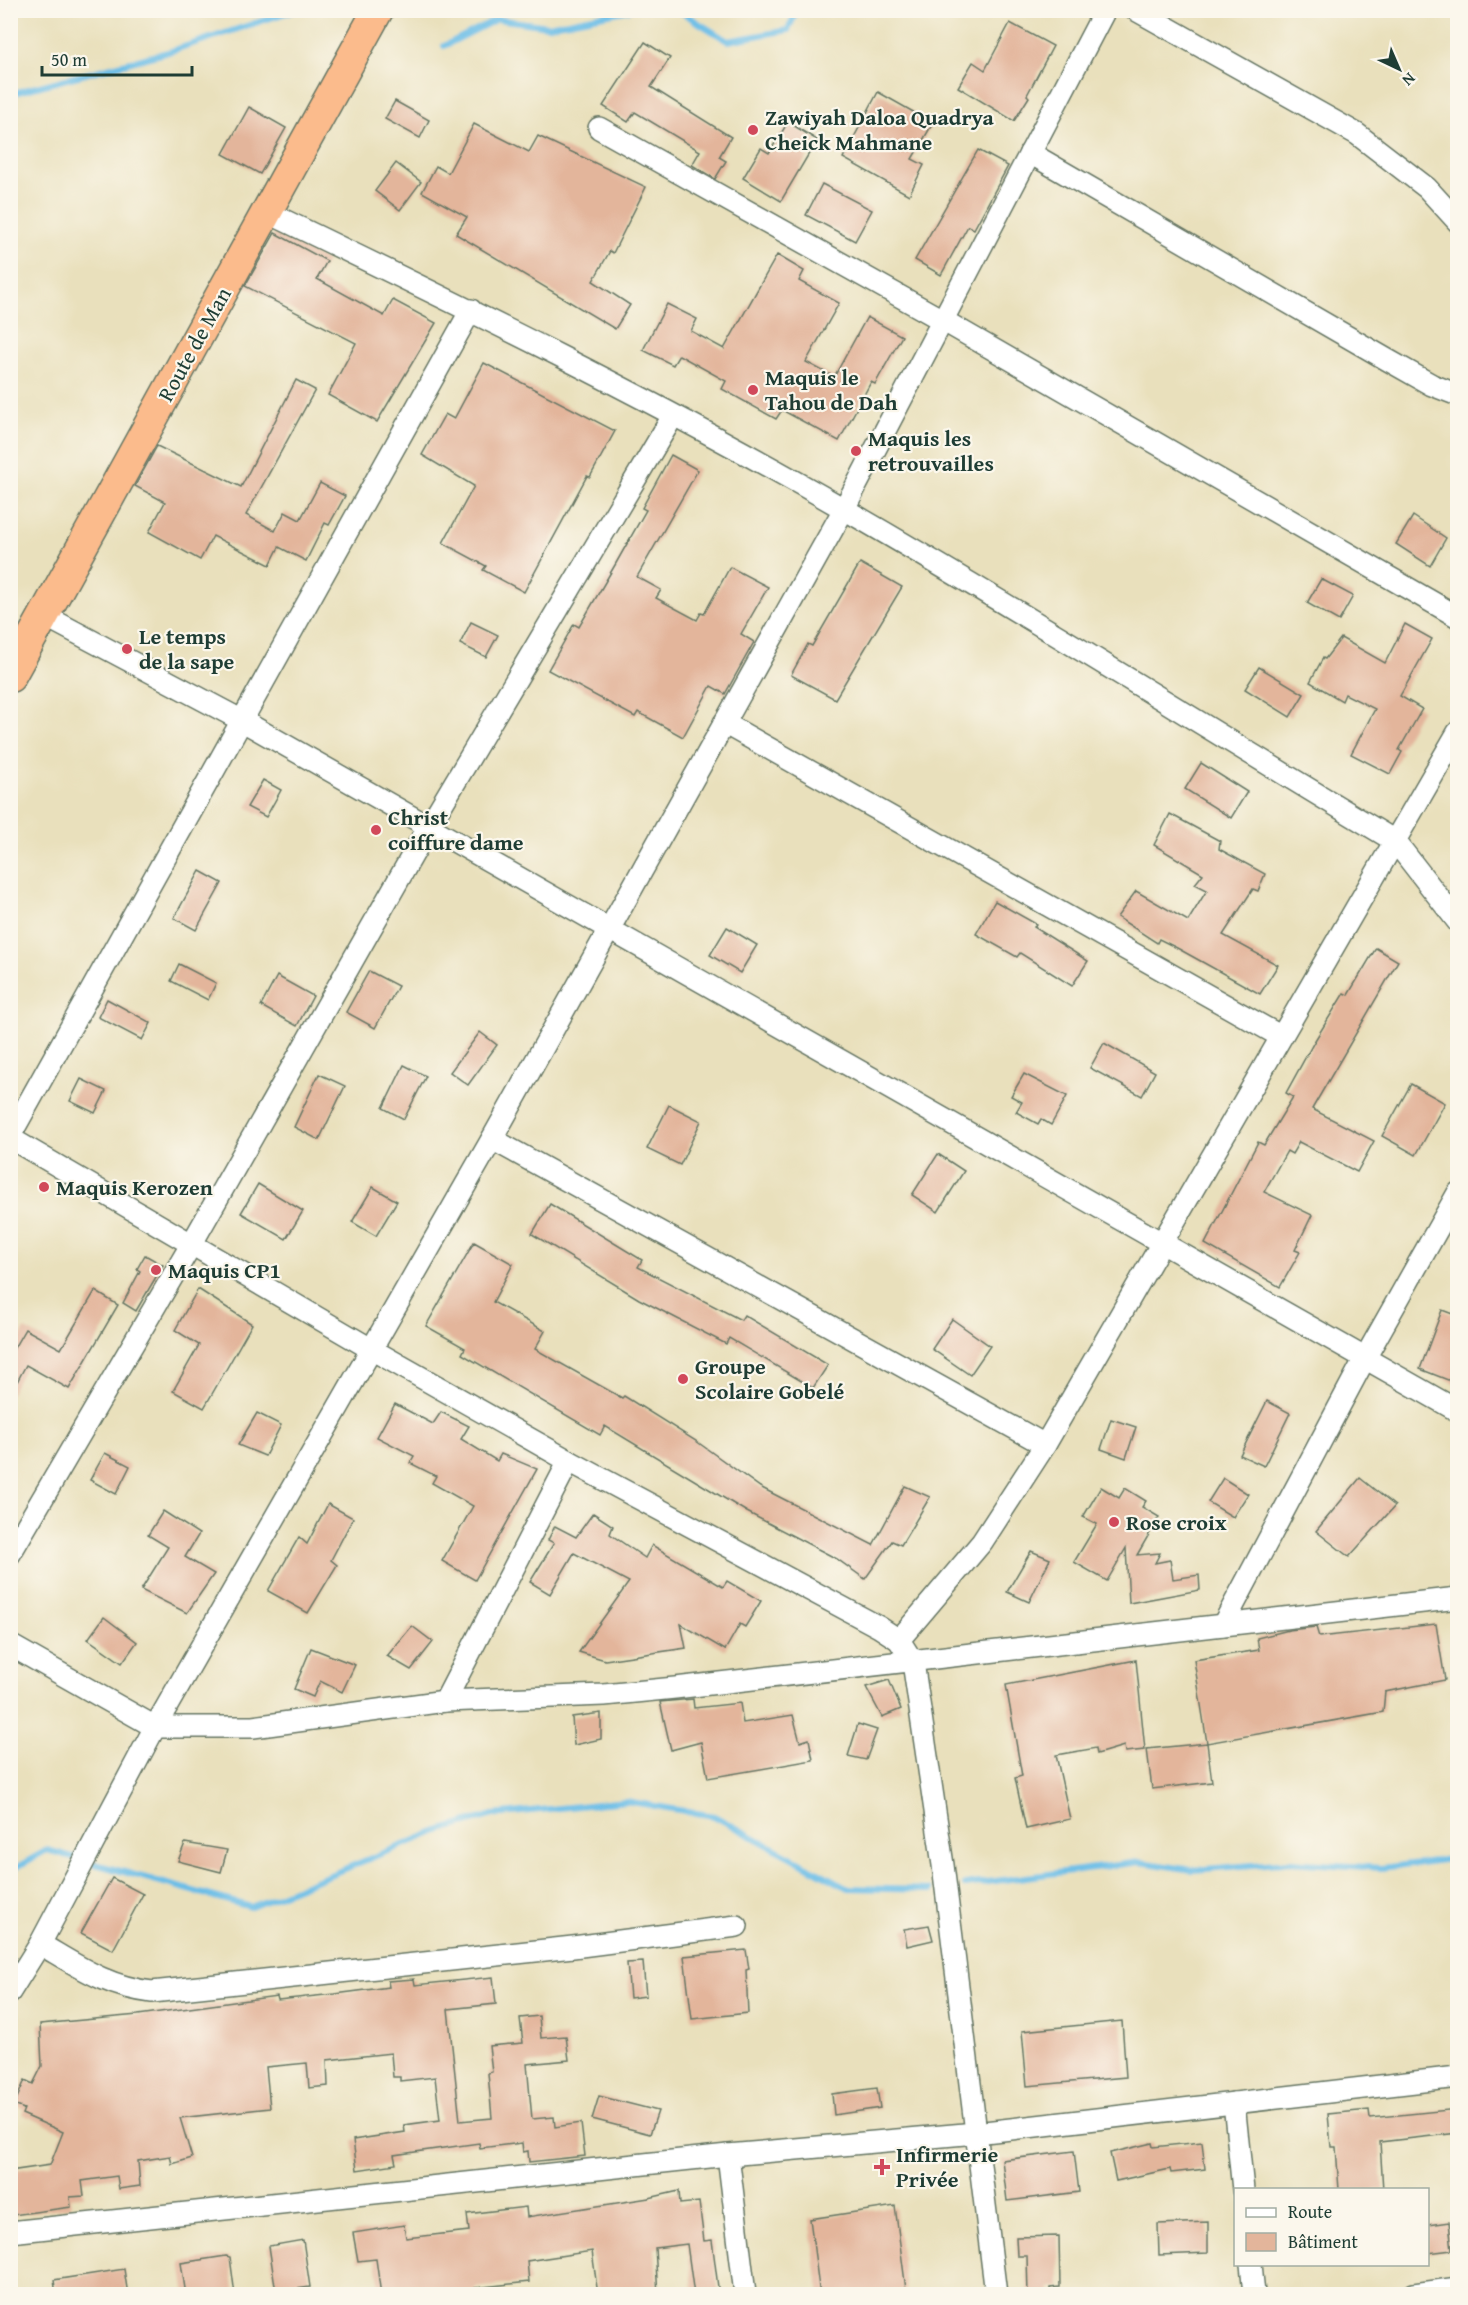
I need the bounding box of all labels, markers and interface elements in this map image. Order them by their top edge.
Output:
scale bar [42,39,192,77]
north arrow [1369,39,1429,99]
text: 50 m [51,46,87,73]
text: N [1397,67,1422,92]
place label: Zawiyah Daloa Quadrya Cheick Mahmane [765,101,995,158]
marker: Zawiyah Daloa Quadrya Cheick Mahmane [746,123,760,137]
street label: Route de Man [149,280,239,407]
place label: Maquis le Tahou de Dah [765,361,897,418]
marker: Maquis le Tahou de Dah [746,383,760,397]
place label: Maquis les retrouvailles [868,422,994,479]
marker: Maquis les retrouvailles [849,444,863,458]
place label: Le temps de la sape [139,620,234,677]
marker: Le temps de la sape [120,642,134,656]
place label: Christ coiffure dame [388,801,524,858]
marker: Christ coiffure dame [369,823,383,837]
place label: Maquis Kerozen [56,1171,213,1203]
marker: Maquis Kerozen [37,1180,51,1194]
place label: Maquis CP1 [168,1254,281,1286]
marker: Maquis CP1 [149,1263,163,1277]
place label: Groupe Scolaire Gobelé [695,1350,844,1407]
marker: Groupe Scolaire Gobelé [676,1372,690,1386]
place label: Rose croix [1126,1506,1227,1538]
marker: Rose croix [1107,1515,1121,1529]
place label: Infirmerie Privée [896,2138,999,2195]
marker: Infirmerie Privée [873,2158,891,2176]
legend [1234,2188,1429,2266]
text: Route [1288,2198,1332,2225]
text: Bâtiment [1288,2228,1358,2255]

